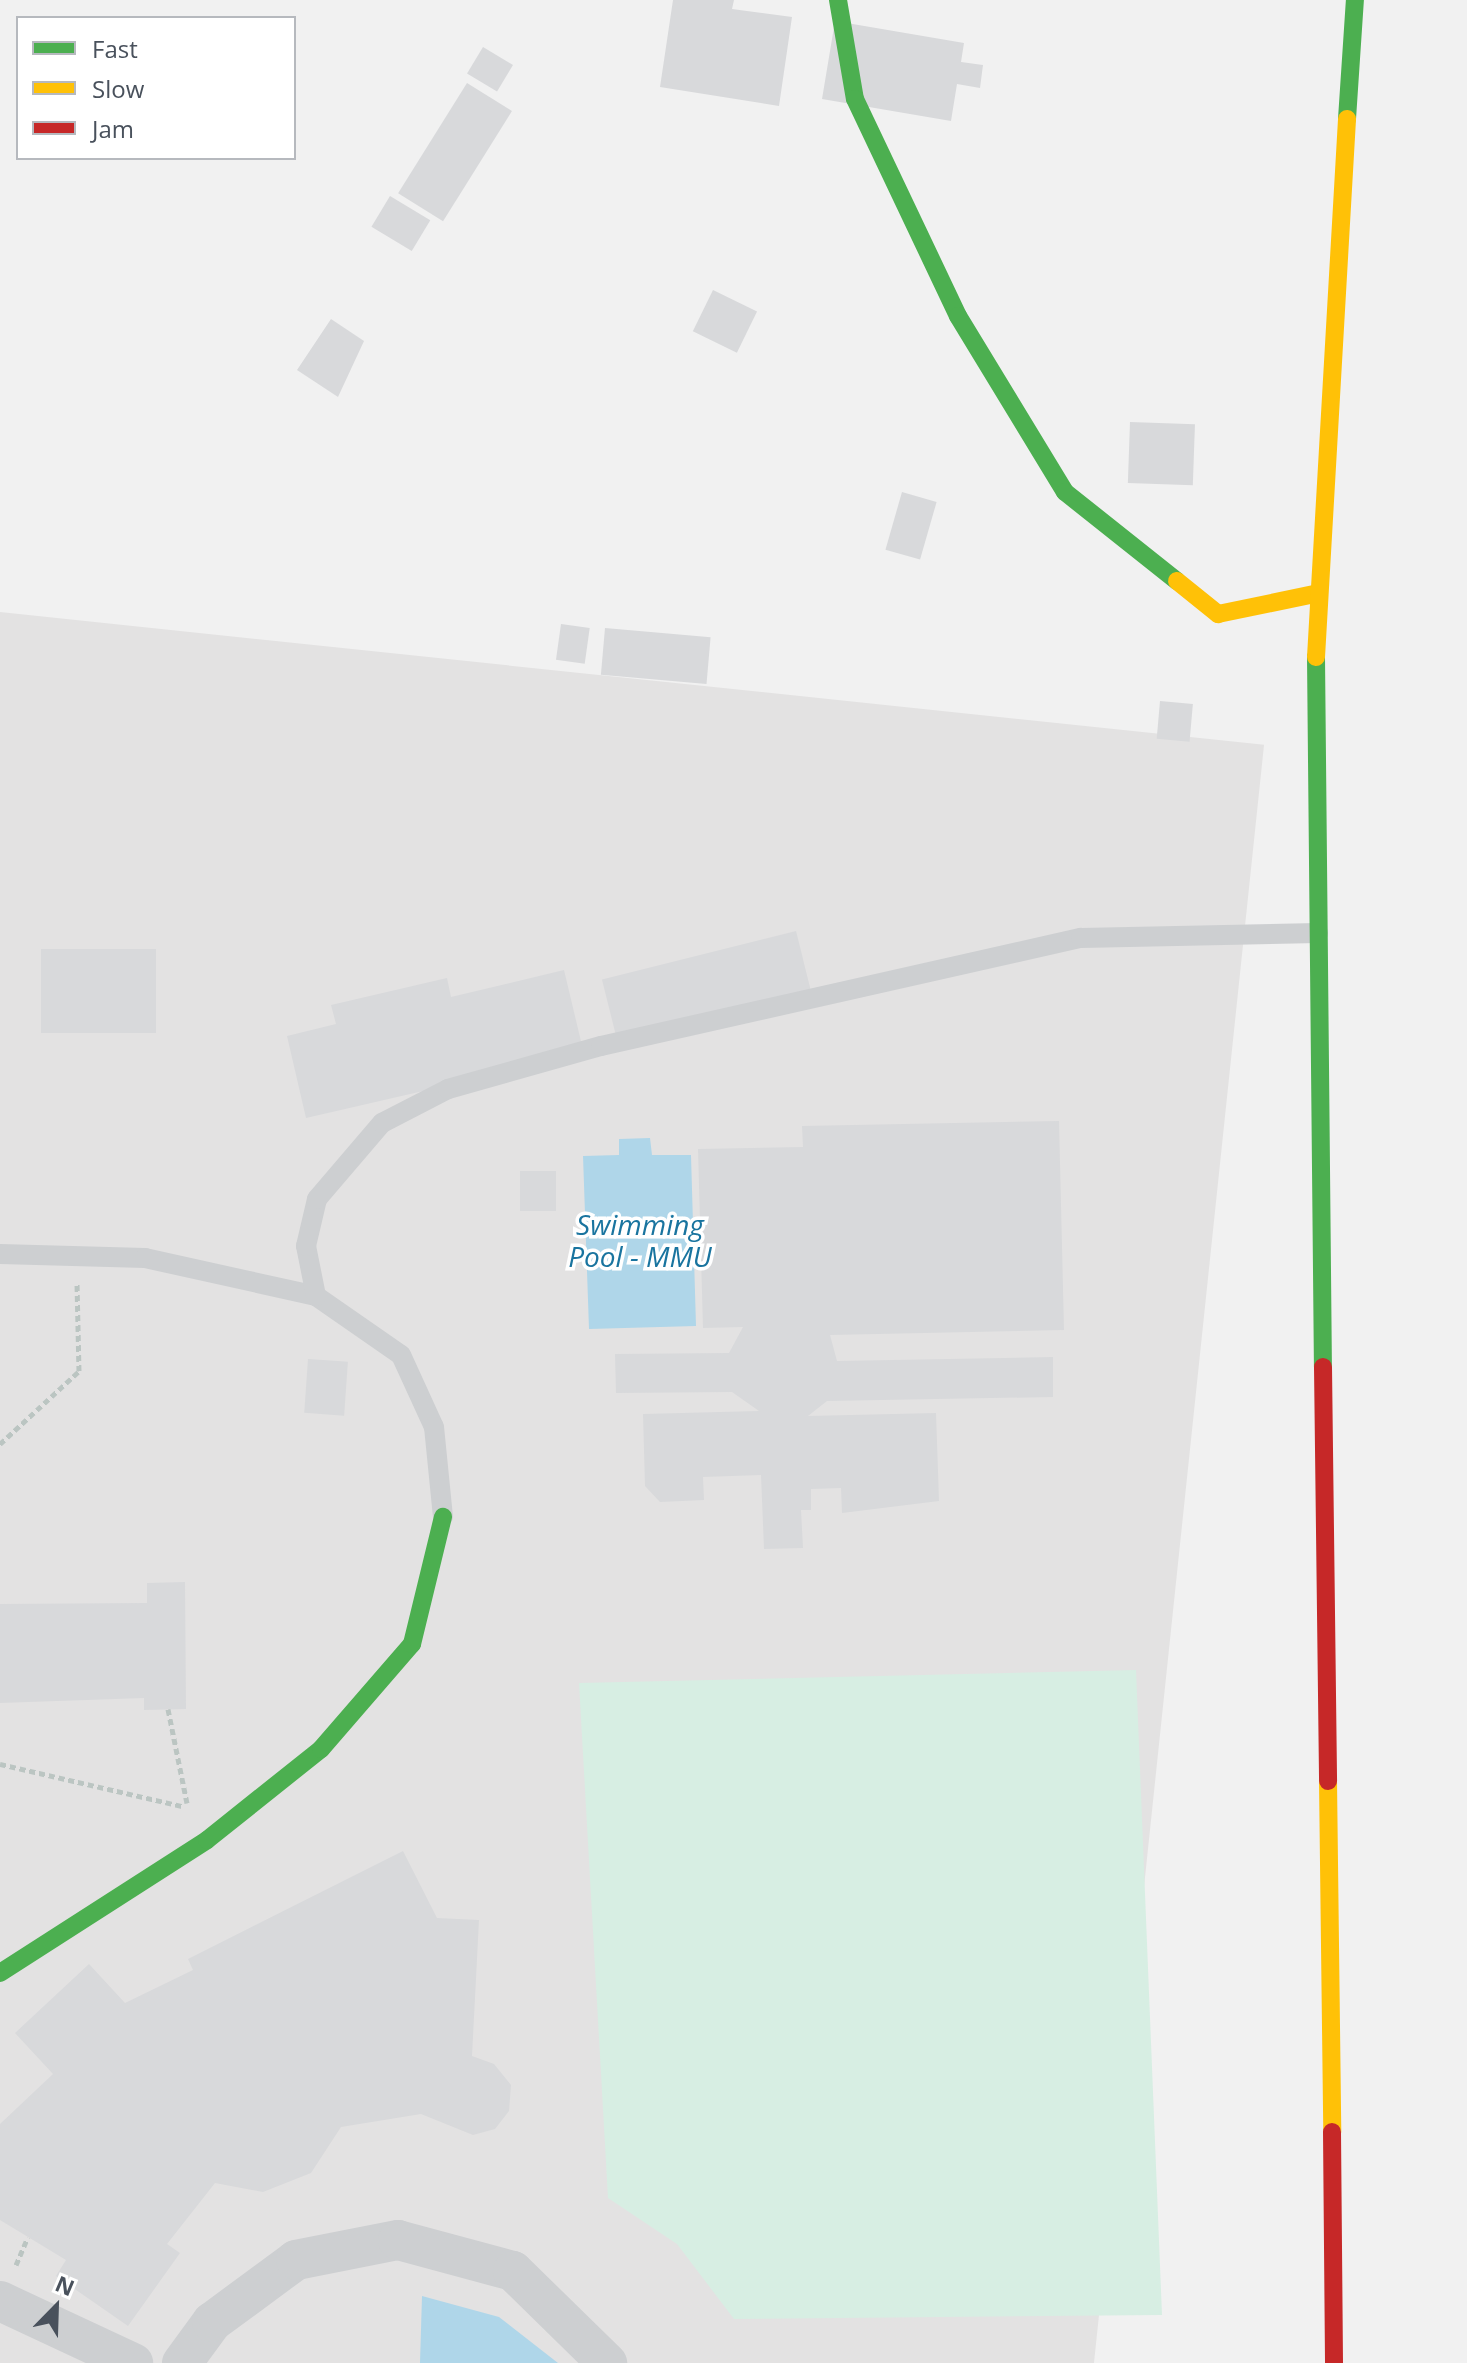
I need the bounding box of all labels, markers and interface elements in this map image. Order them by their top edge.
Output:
legend [16,16,296,160]
text: Fast [92,32,138,65]
text: Slow [92,72,144,105]
text: Jam [92,112,134,145]
water label: Swimming Pool - MMU [568,1207,712,1273]
north arrow [16,2267,96,2347]
text: N [51,2268,79,2302]

